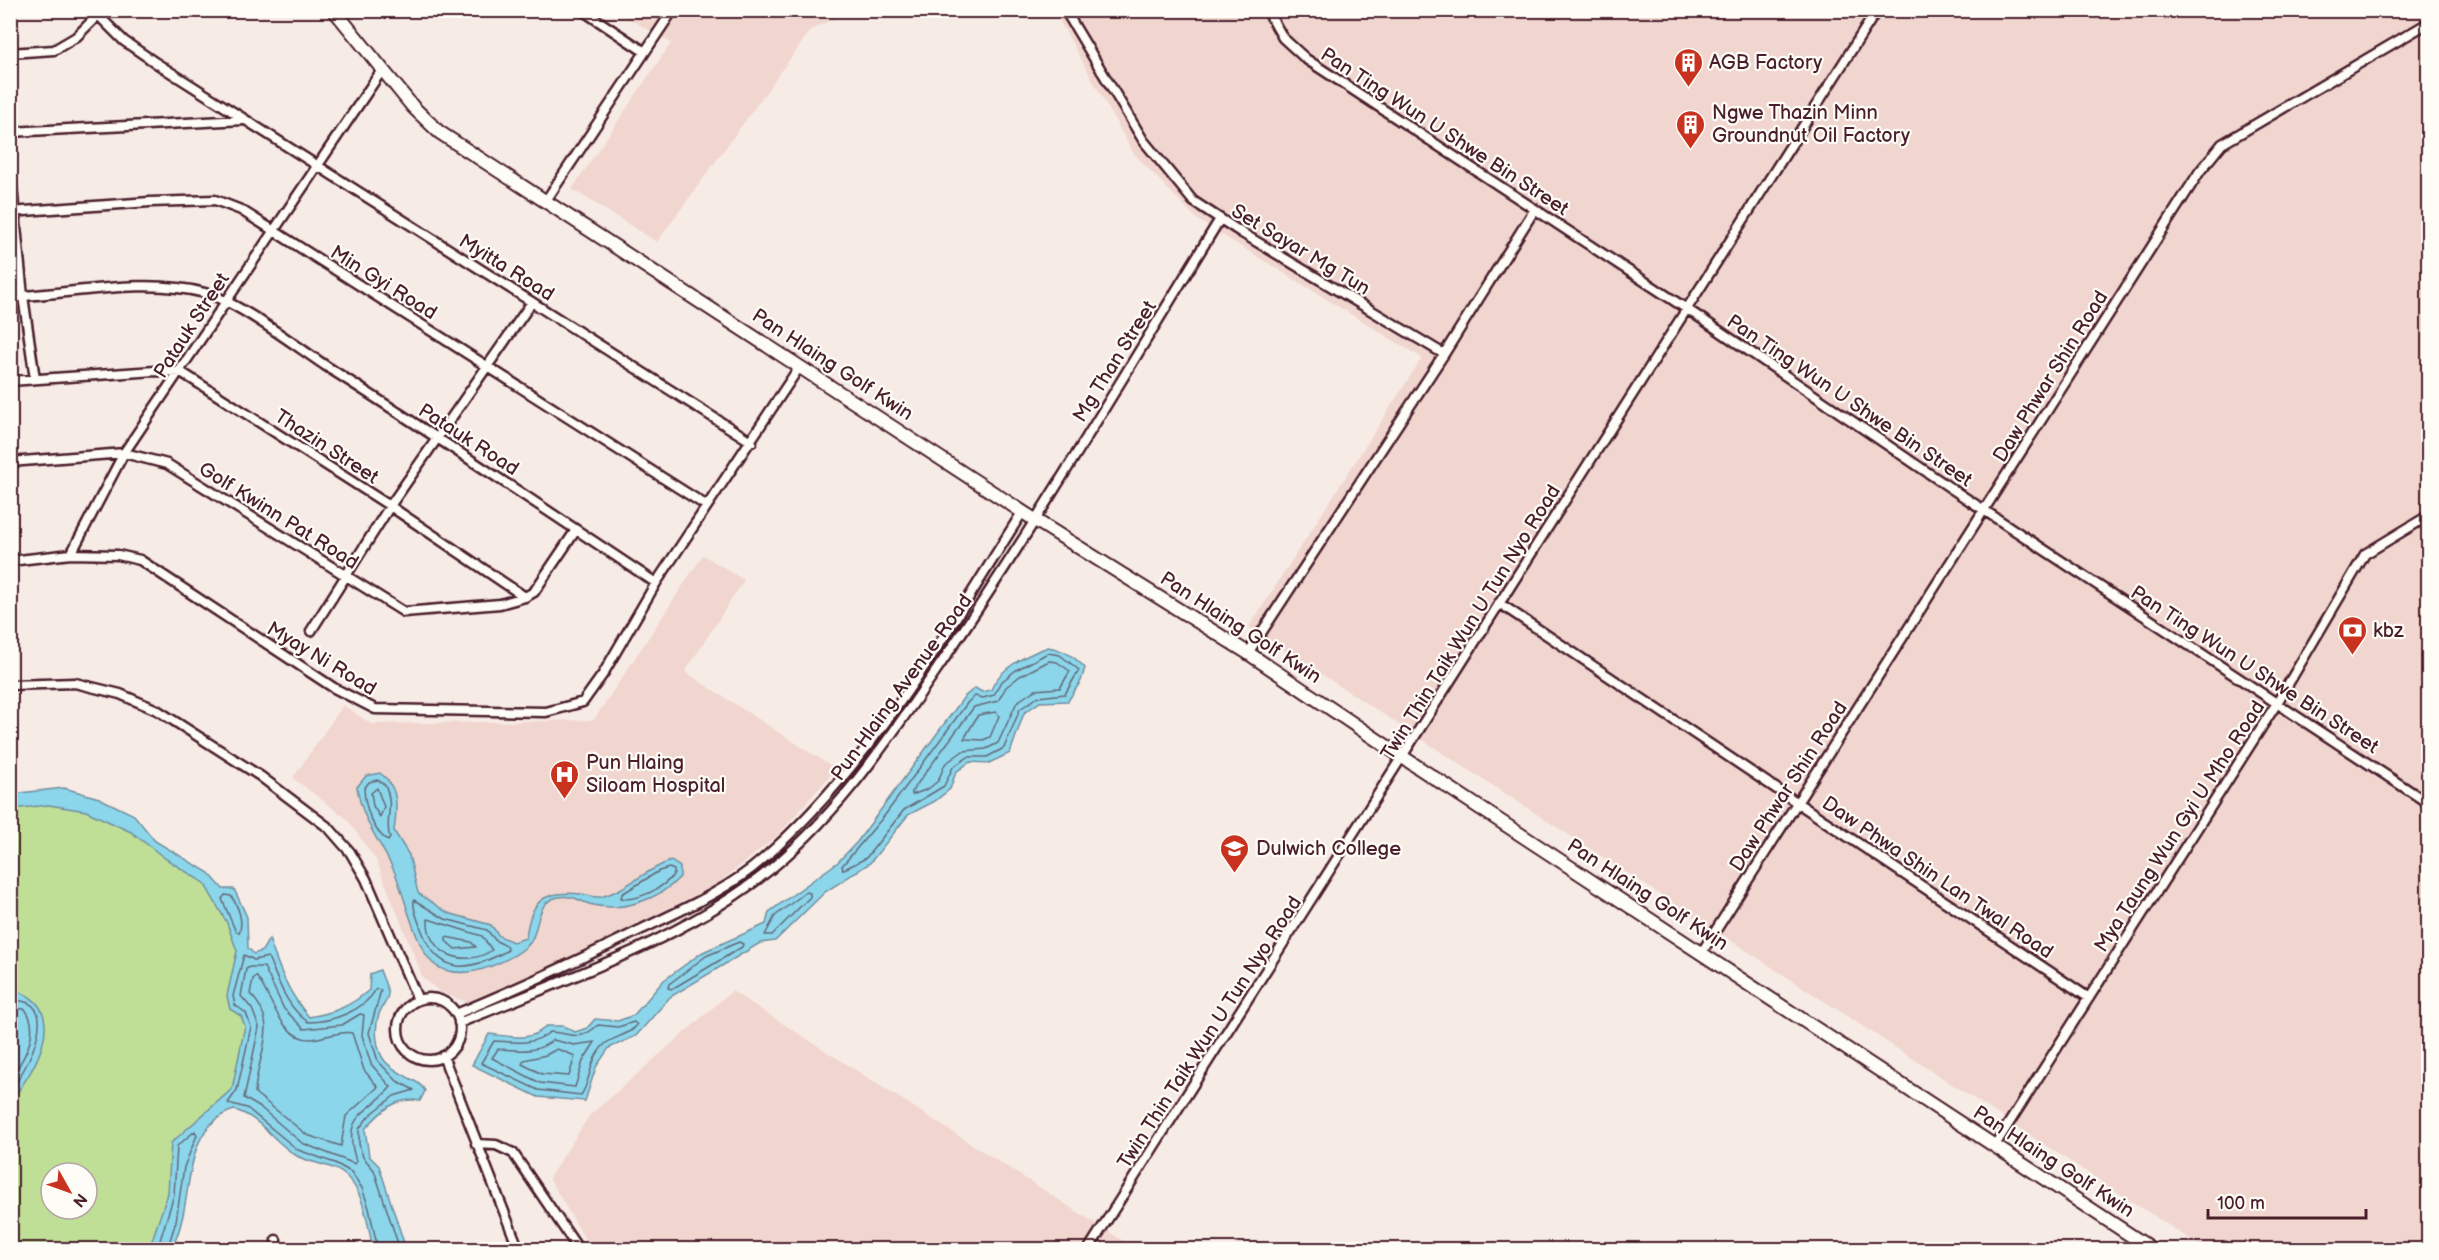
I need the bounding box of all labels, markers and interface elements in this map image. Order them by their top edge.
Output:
street label: Pan Ting Wun U Shwe Bin Street [1316,43,1573,221]
building icon: AGB Factory [1672,46,1704,88]
place label: AGB Factory [1709,51,1822,75]
place label: Ngwe Thazin Minn Groundnut Oil Factory [1712,101,1910,148]
building icon: Ngwe Thazin Minn Groundnut Oil Factory [1675,108,1707,150]
street label: Set Sayar Mg Tun [1227,199,1374,301]
street label: Myitta Road [454,229,559,307]
street label: Min Gyi Road [326,241,441,325]
street label: Patauk Street [149,268,235,383]
street label: Daw Phwar Shin Road [1988,286,2113,467]
street label: Mg Than Street [1068,296,1162,427]
street label: Pan Hlaing Golf Kwin [747,304,918,426]
street label: Pan Ting Wun U Shwe Bin Street [1722,310,1977,492]
street label: Patauk Road [414,399,523,481]
street label: Thazin Street [270,404,383,489]
street label: Golf Kwinn Pat Road [194,457,363,575]
street label: Twin Thin Taik Wun U Tun Nyo Road [1376,480,1566,765]
street label: Pan Hlaing Golf Kwin [1155,567,1326,689]
street label: Pan Ting Wun U Shwe Bin Street [2126,581,2383,759]
street label: Pun Hlaing Avenue Road [826,590,977,785]
bank icon: kbz [2336,614,2368,656]
street label: Myay Ni Road [262,617,381,701]
place label: kbz [2373,619,2404,643]
street label: Mya Taung Wun Gyi U Mho Road [2089,696,2270,957]
street label: Daw Phwar Shin Road [1725,697,1853,876]
place label: Pun Hlaing Siloam Hospital [586,751,725,798]
hospital icon: Pun Hlaing Siloam Hospital [549,758,581,800]
street label: Daw Phwa Shin Lan Twal Road [1817,791,2057,964]
school or university icon: Dulwich College [1219,832,1251,874]
street label: Pan Hlaing Golf Kwin [1562,834,1733,956]
place label: Dulwich College [1256,837,1401,861]
street label: Twin Thin Taik Wun U Tun Nyo Road [1113,892,1307,1173]
street label: Pan Hlaing Golf Kwin [1968,1101,2139,1223]
north arrow [39,1161,99,1221]
scale bar [2208,1182,2366,1220]
text: N [68,1189,90,1210]
text: 100 m [2217,1193,2265,1214]

